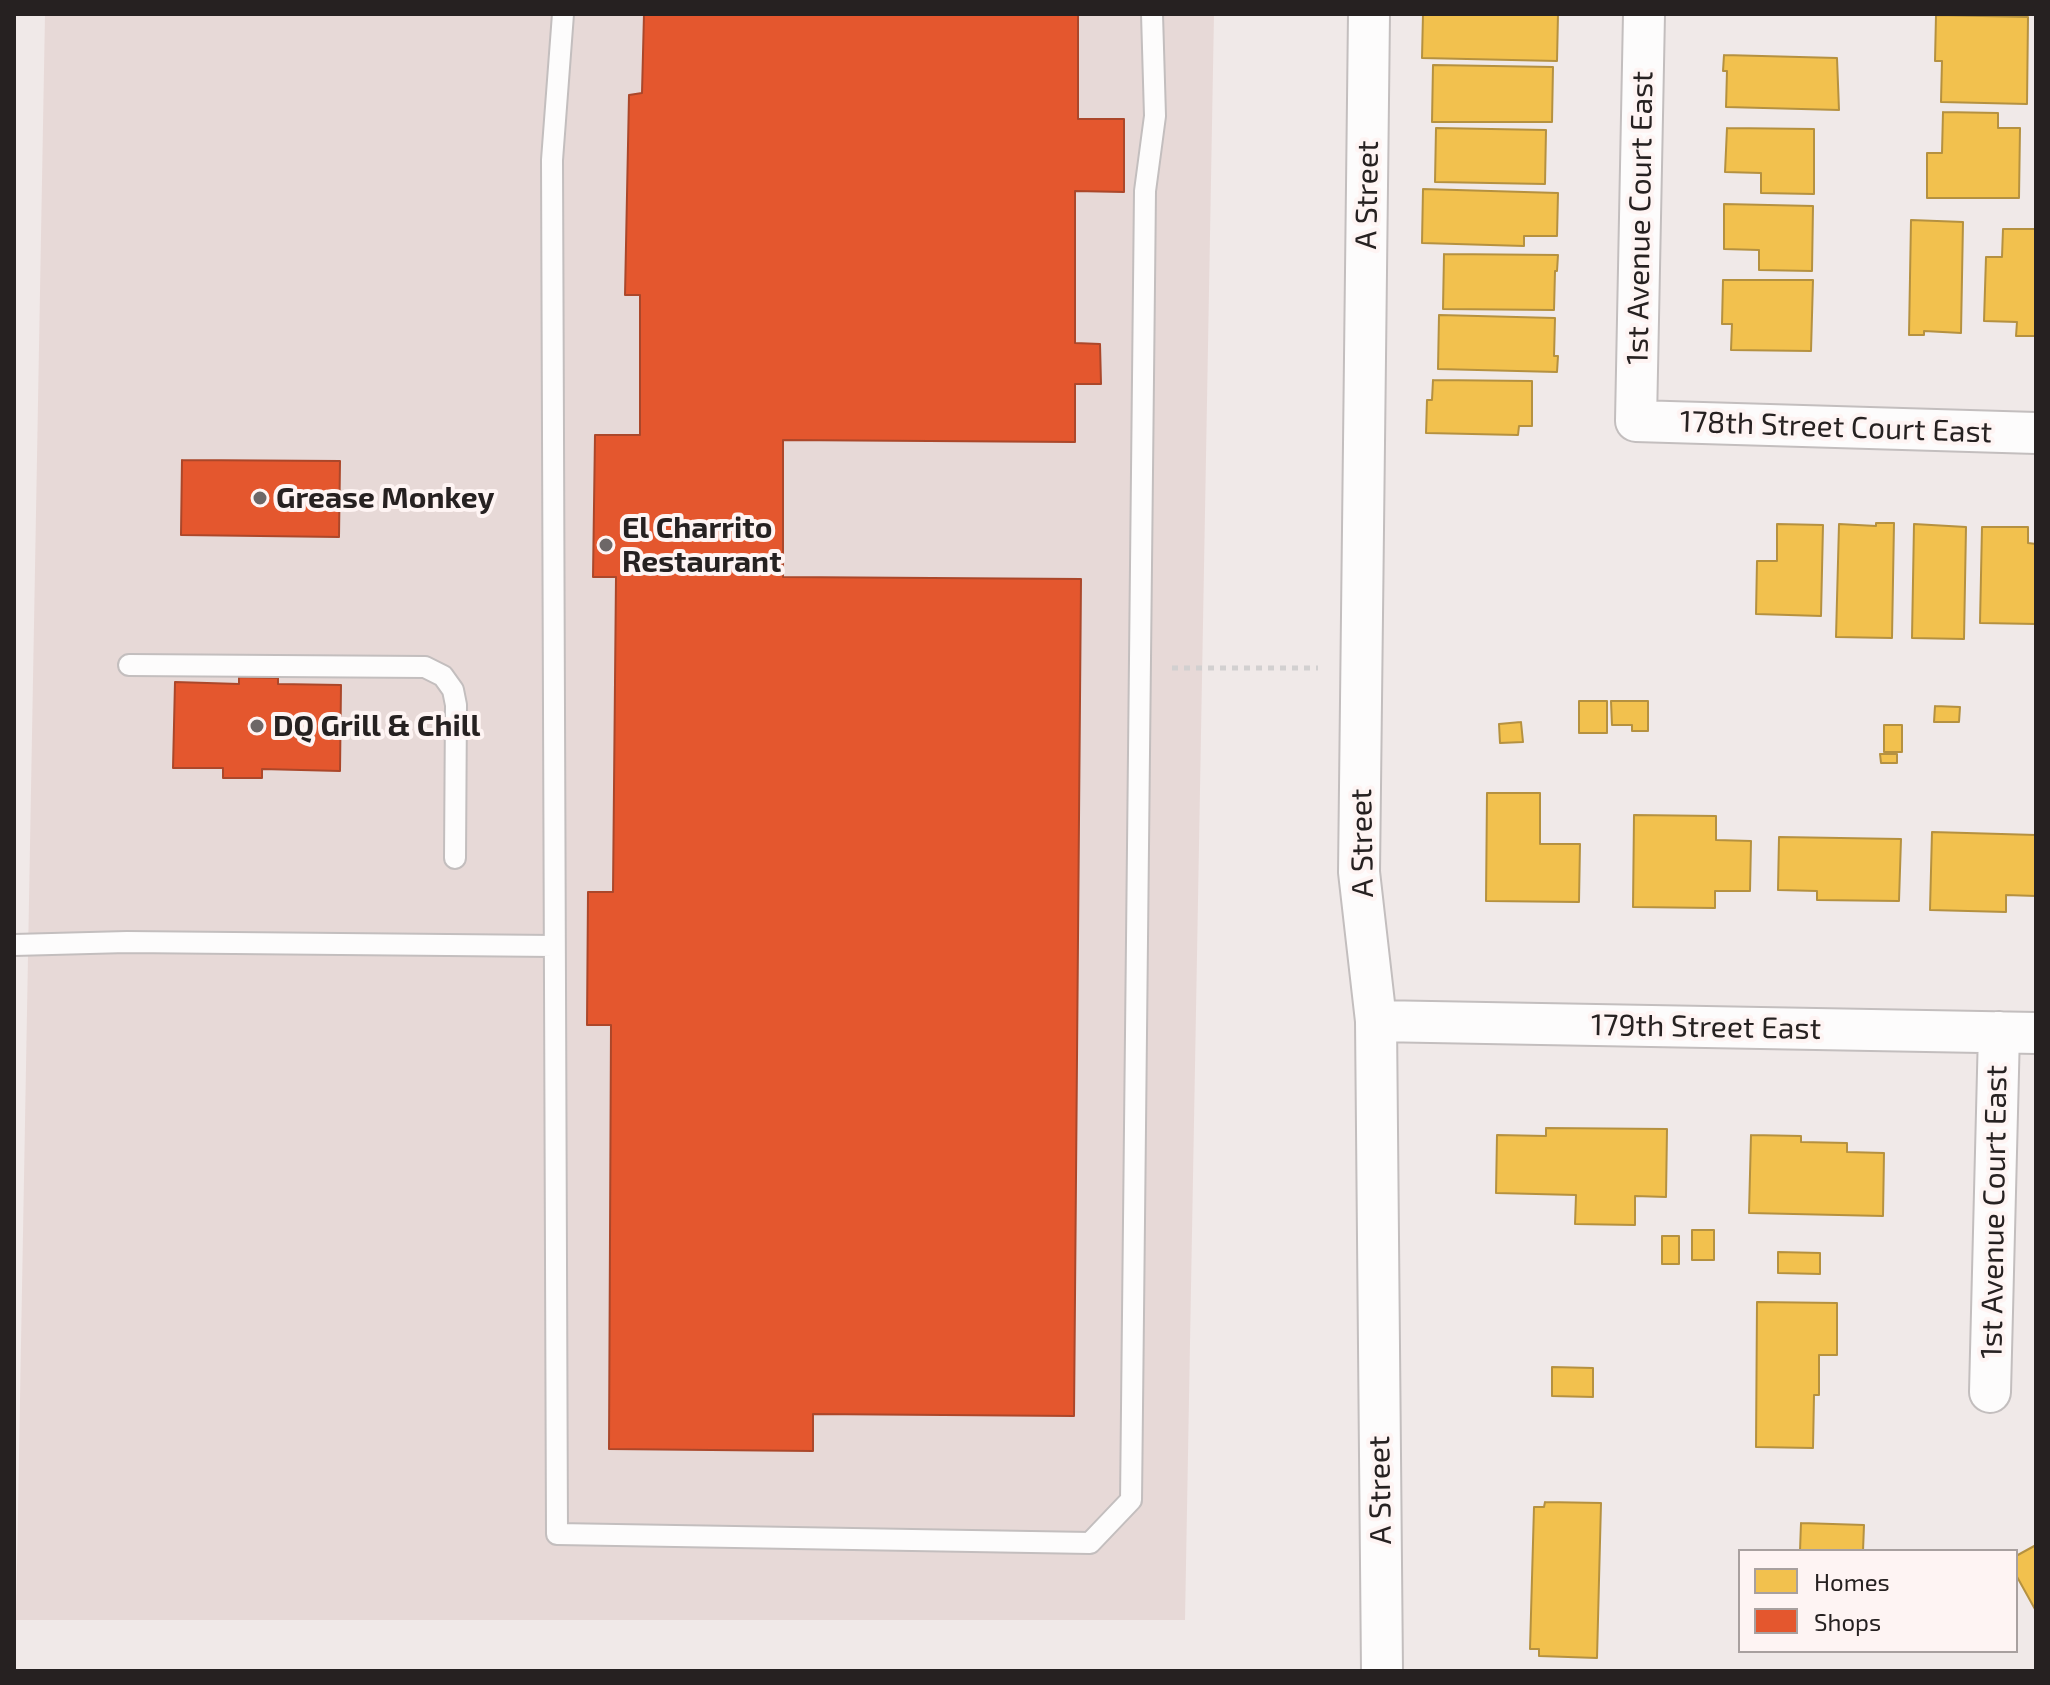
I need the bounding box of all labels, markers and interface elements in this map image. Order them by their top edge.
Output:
street label: 1st Avenue Court East [1619,71,1661,365]
street label: A Street [1348,140,1386,250]
street label: 178th Street Court East [1679,404,1993,450]
place label: Grease Monkey [276,480,494,516]
marker: Grease Monkey [251,489,269,507]
place label: El Charrito Restaurant [622,510,781,580]
marker: El Charrito Restaurant [597,536,615,554]
place label: DQ Grill & Chill [273,708,480,744]
marker: DQ Grill & Chill [248,717,266,735]
street label: A Street [1343,788,1381,898]
street label: 179th Street East [1591,1007,1821,1047]
street label: 1st Avenue Court East [1973,1065,2015,1359]
street label: A Street [1361,1435,1399,1545]
legend [1738,1549,2018,1653]
text: Homes [1814,1567,1890,1596]
text: Shops [1814,1607,1881,1636]

